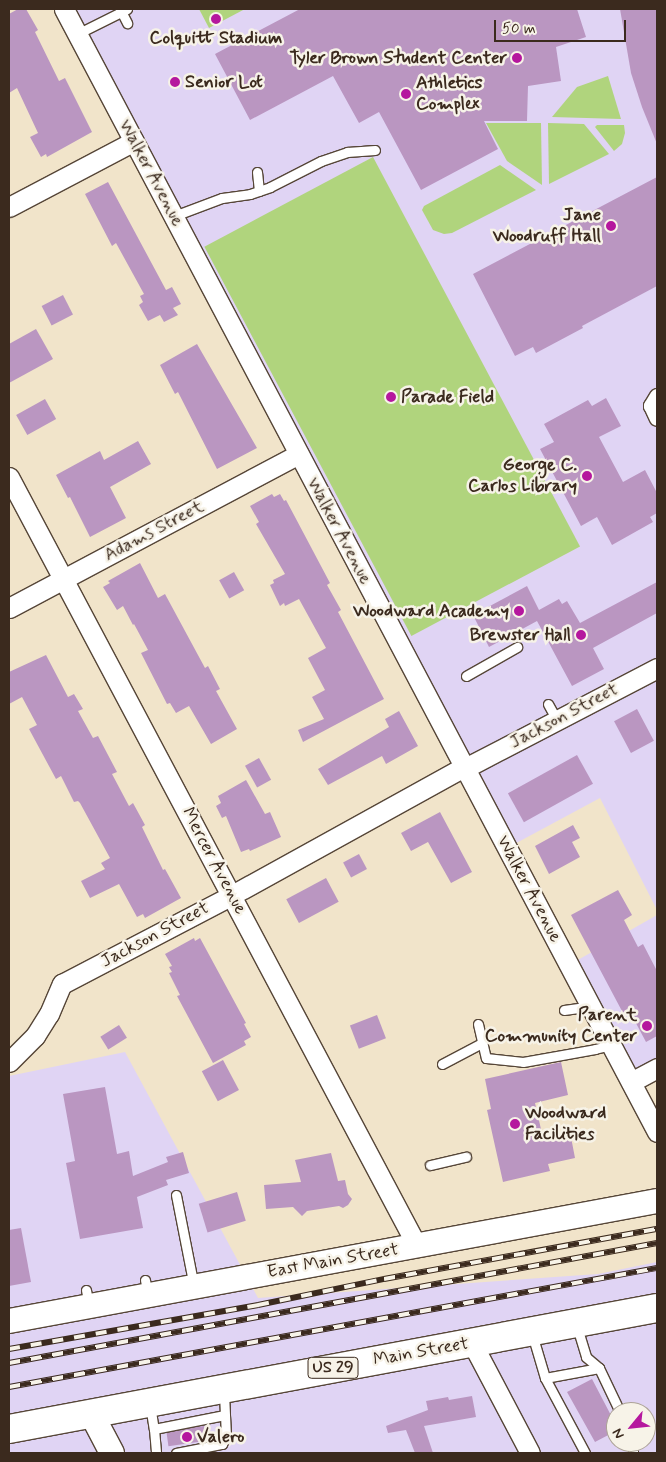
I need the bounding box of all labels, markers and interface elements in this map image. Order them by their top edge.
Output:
scale bar [496,10,628,42]
marker: Colquitt Stadium [210,13,222,25]
text: 50 m [502,19,536,39]
place label: Colquitt Stadium [150,27,282,49]
place label: Tyler Brown Student Center [289,47,507,69]
marker: Tyler Brown Student Center [511,52,523,64]
place label: Senior Lot [185,71,263,93]
place label: Athletics Complex [416,73,483,116]
marker: Senior Lot [169,76,181,88]
marker: Athletics Complex [400,88,412,100]
street label: Walker Avenue [114,117,188,229]
place label: Jane Woodruff Hall [494,205,601,248]
marker: Jane Woodruff Hall [605,220,617,232]
place label: Parade Field [401,386,494,408]
marker: Parade Field [385,391,397,403]
place label: George C. Carlos Library [465,455,577,498]
marker: George C. Carlos Library [581,470,593,482]
street label: Walker Avenue [302,475,376,587]
street label: Adams Street [101,496,207,566]
place label: Woodward Academy [350,600,509,622]
marker: Woodward Academy [513,605,525,617]
place label: Brewster Hall [468,624,571,646]
marker: Brewster Hall [575,629,587,641]
street label: Jackson Street [507,679,621,753]
street label: Mercer Avenue [177,805,251,917]
street label: Walker Avenue [492,833,566,945]
street label: Jackson Street [98,898,212,972]
place label: Parent Community Center [485,1005,637,1048]
marker: Parent Community Center [641,1020,653,1032]
place label: Woodward Facilities [525,1103,606,1146]
marker: Woodward Facilities [509,1118,521,1130]
street label: East Main Street [266,1239,400,1283]
street label: Main Street [372,1333,470,1371]
road number: US 29 [307,1355,359,1382]
north arrow [606,1402,656,1452]
text: N [609,1425,629,1442]
place label: Valero [197,1426,244,1448]
marker: Valero [181,1431,193,1443]

